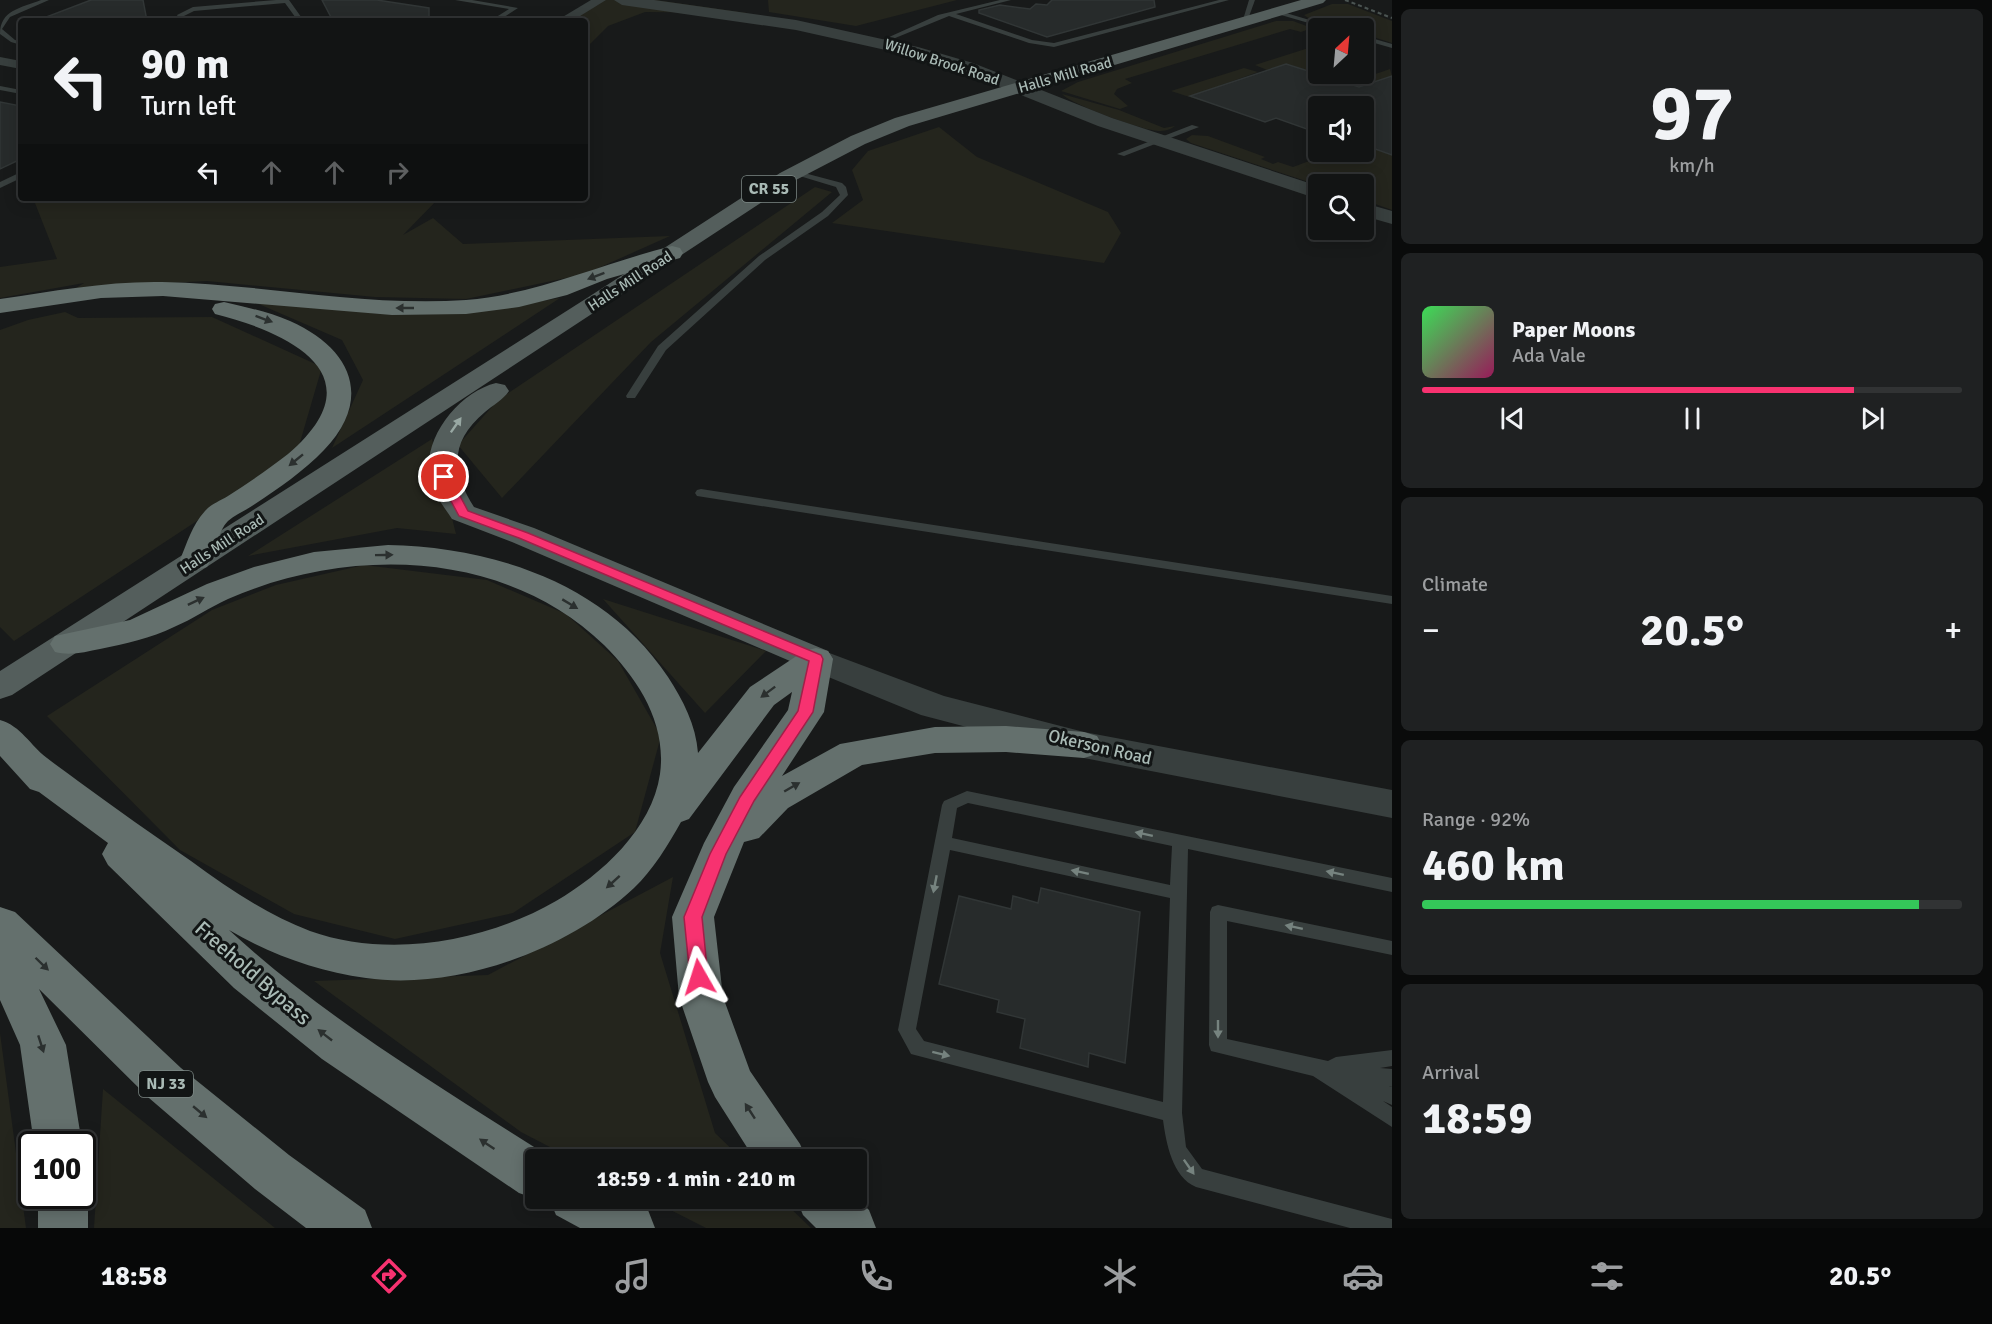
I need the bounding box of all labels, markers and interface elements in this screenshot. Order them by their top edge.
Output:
north arrow [1308,18,1374,84]
map controls [1308,18,1374,240]
street label: Willow Brook Road [882,35,1002,89]
text: 90 m [141,39,230,90]
icon: left [42,42,120,120]
street label: Halls Mill Road [1016,53,1114,97]
text: 97 [1650,66,1734,162]
text: Turn left [141,90,236,123]
button: sound [1308,96,1374,162]
text: km/h [1669,153,1715,178]
icon: left [192,156,225,189]
icon: ahead [255,156,288,189]
icon: ahead [318,156,351,189]
icon: right [381,156,414,189]
button: search [1308,174,1374,240]
road number: CR 55 [742,176,796,202]
street label: Halls Mill Road [585,247,675,315]
one-way arrow [587,272,605,281]
one-way arrow [396,303,415,313]
one-way arrow [256,315,274,325]
text: Paper Moons [1512,316,1635,343]
text: Ada Vale [1512,343,1586,368]
icon: previous [1496,402,1529,435]
icon: pause [1676,402,1709,435]
icon: next [1856,402,1889,435]
one-way arrow [450,417,461,433]
pin [418,451,469,502]
one-way arrow [289,453,304,465]
icon: arrive [427,460,460,493]
street label: Halls Mill Road [177,510,267,578]
one-way arrow [375,550,394,560]
text: Climate [1422,572,1488,597]
one-way arrow [188,597,205,606]
one-way arrow [562,598,578,609]
text: 20.5° [1640,603,1744,658]
text: − [1422,610,1440,651]
text: + [1944,610,1962,651]
one-way arrow [760,686,776,698]
street label: Okerson Road [1046,724,1154,770]
one-way arrow [784,783,801,793]
text: Range · 92% [1422,807,1530,832]
one-way arrow [1134,829,1153,838]
text: 460 km [1422,838,1565,893]
one-way arrow [1070,867,1089,876]
one-way arrow [1325,868,1344,877]
one-way arrow [930,874,939,893]
one-way arrow [606,875,621,888]
street label: Freehold Bypass [190,916,316,1030]
one-way arrow [1284,922,1303,931]
position arrow [667,945,731,1009]
one-way arrow [35,957,49,971]
one-way arrow [1213,1020,1223,1039]
one-way arrow [318,1029,333,1042]
one-way arrow [37,1035,47,1053]
one-way arrow [932,1050,951,1060]
text: Arrival [1422,1060,1480,1085]
road number: NJ 33 [139,1071,193,1097]
text: 18:59 [1422,1091,1532,1146]
one-way arrow [745,1102,756,1119]
one-way arrow [192,1105,207,1118]
speed limit sign: 100 [18,1131,96,1209]
one-way arrow [479,1139,495,1150]
one-way arrow [1183,1159,1194,1175]
text: 18:59 · 1 min · 210 m [596,1165,796,1192]
icon: directions [368,1255,410,1297]
icon: music [612,1255,654,1297]
icon: phone [855,1255,897,1297]
icon: climate [1099,1255,1141,1297]
icon: car [1342,1255,1384,1297]
icon: filters [1586,1255,1628,1297]
text: 18:58 [101,1260,167,1293]
text: 20.5° [1829,1260,1891,1293]

